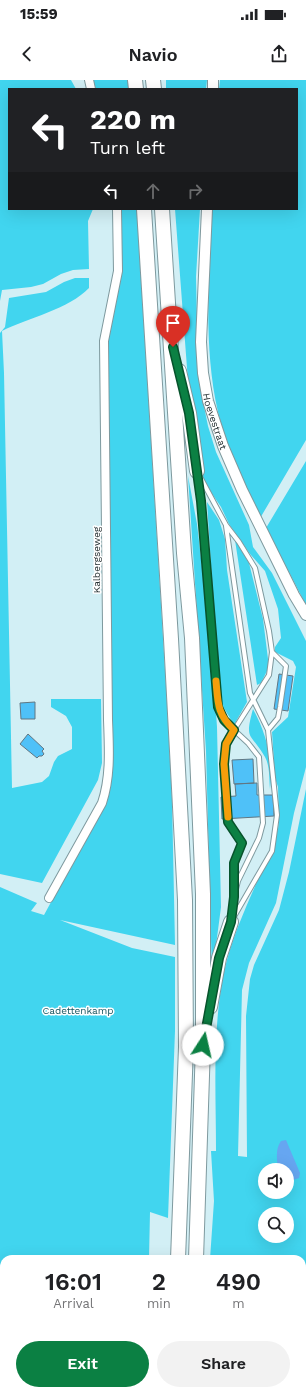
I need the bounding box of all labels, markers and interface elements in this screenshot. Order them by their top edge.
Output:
text: 15:59 [20,5,58,23]
icon: back [16,43,38,65]
icon: share [268,43,290,65]
text: Navio [129,44,177,65]
text: 220 m [90,103,176,136]
icon: left [24,104,76,156]
text: Turn left [90,137,165,158]
icon: left [100,180,122,202]
icon: ahead [142,180,164,202]
icon: right [184,180,206,202]
pin [156,306,190,347]
icon: arrive [162,312,184,334]
street label: Hoevestraat [201,392,229,452]
street label: Kalbergseweg [91,526,102,593]
park label: Cadettenkamp [42,1005,114,1016]
position arrow [182,1024,224,1066]
map controls [258,1163,294,1243]
button: sound [258,1163,294,1199]
button: search [258,1207,294,1243]
text: 16:01 [45,1268,102,1296]
text: 2 [152,1268,166,1296]
text: 490 [216,1268,261,1296]
text: Arrival [53,1296,94,1311]
text: min [147,1296,171,1311]
text: m [232,1296,245,1311]
button: Exit [16,1341,149,1387]
button: Share [157,1341,290,1387]

